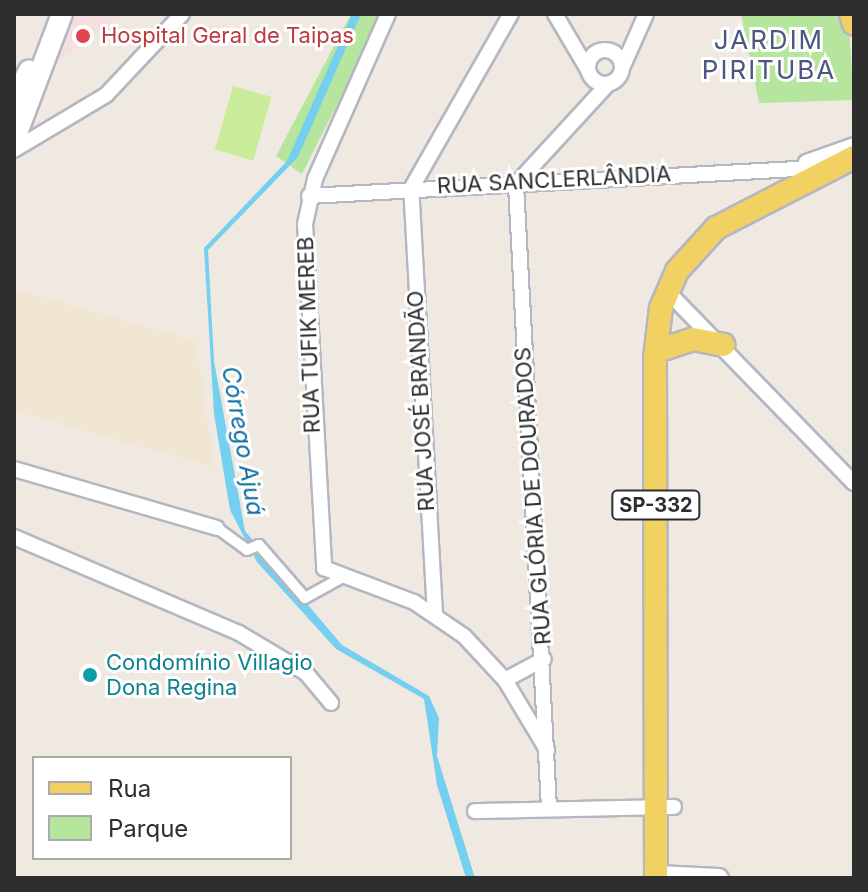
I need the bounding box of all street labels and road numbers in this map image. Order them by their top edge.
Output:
street label: RUA SANCLERLÂNDIA [436,161,672,199]
street label: RUA TUFIK MEREB [292,236,326,434]
street label: RUA JOSÉ BRANDÃO [402,290,440,512]
street label: RUA GLÓRIA DE DOURADOS [509,346,557,646]
road number: SP-332 [610,489,702,521]

